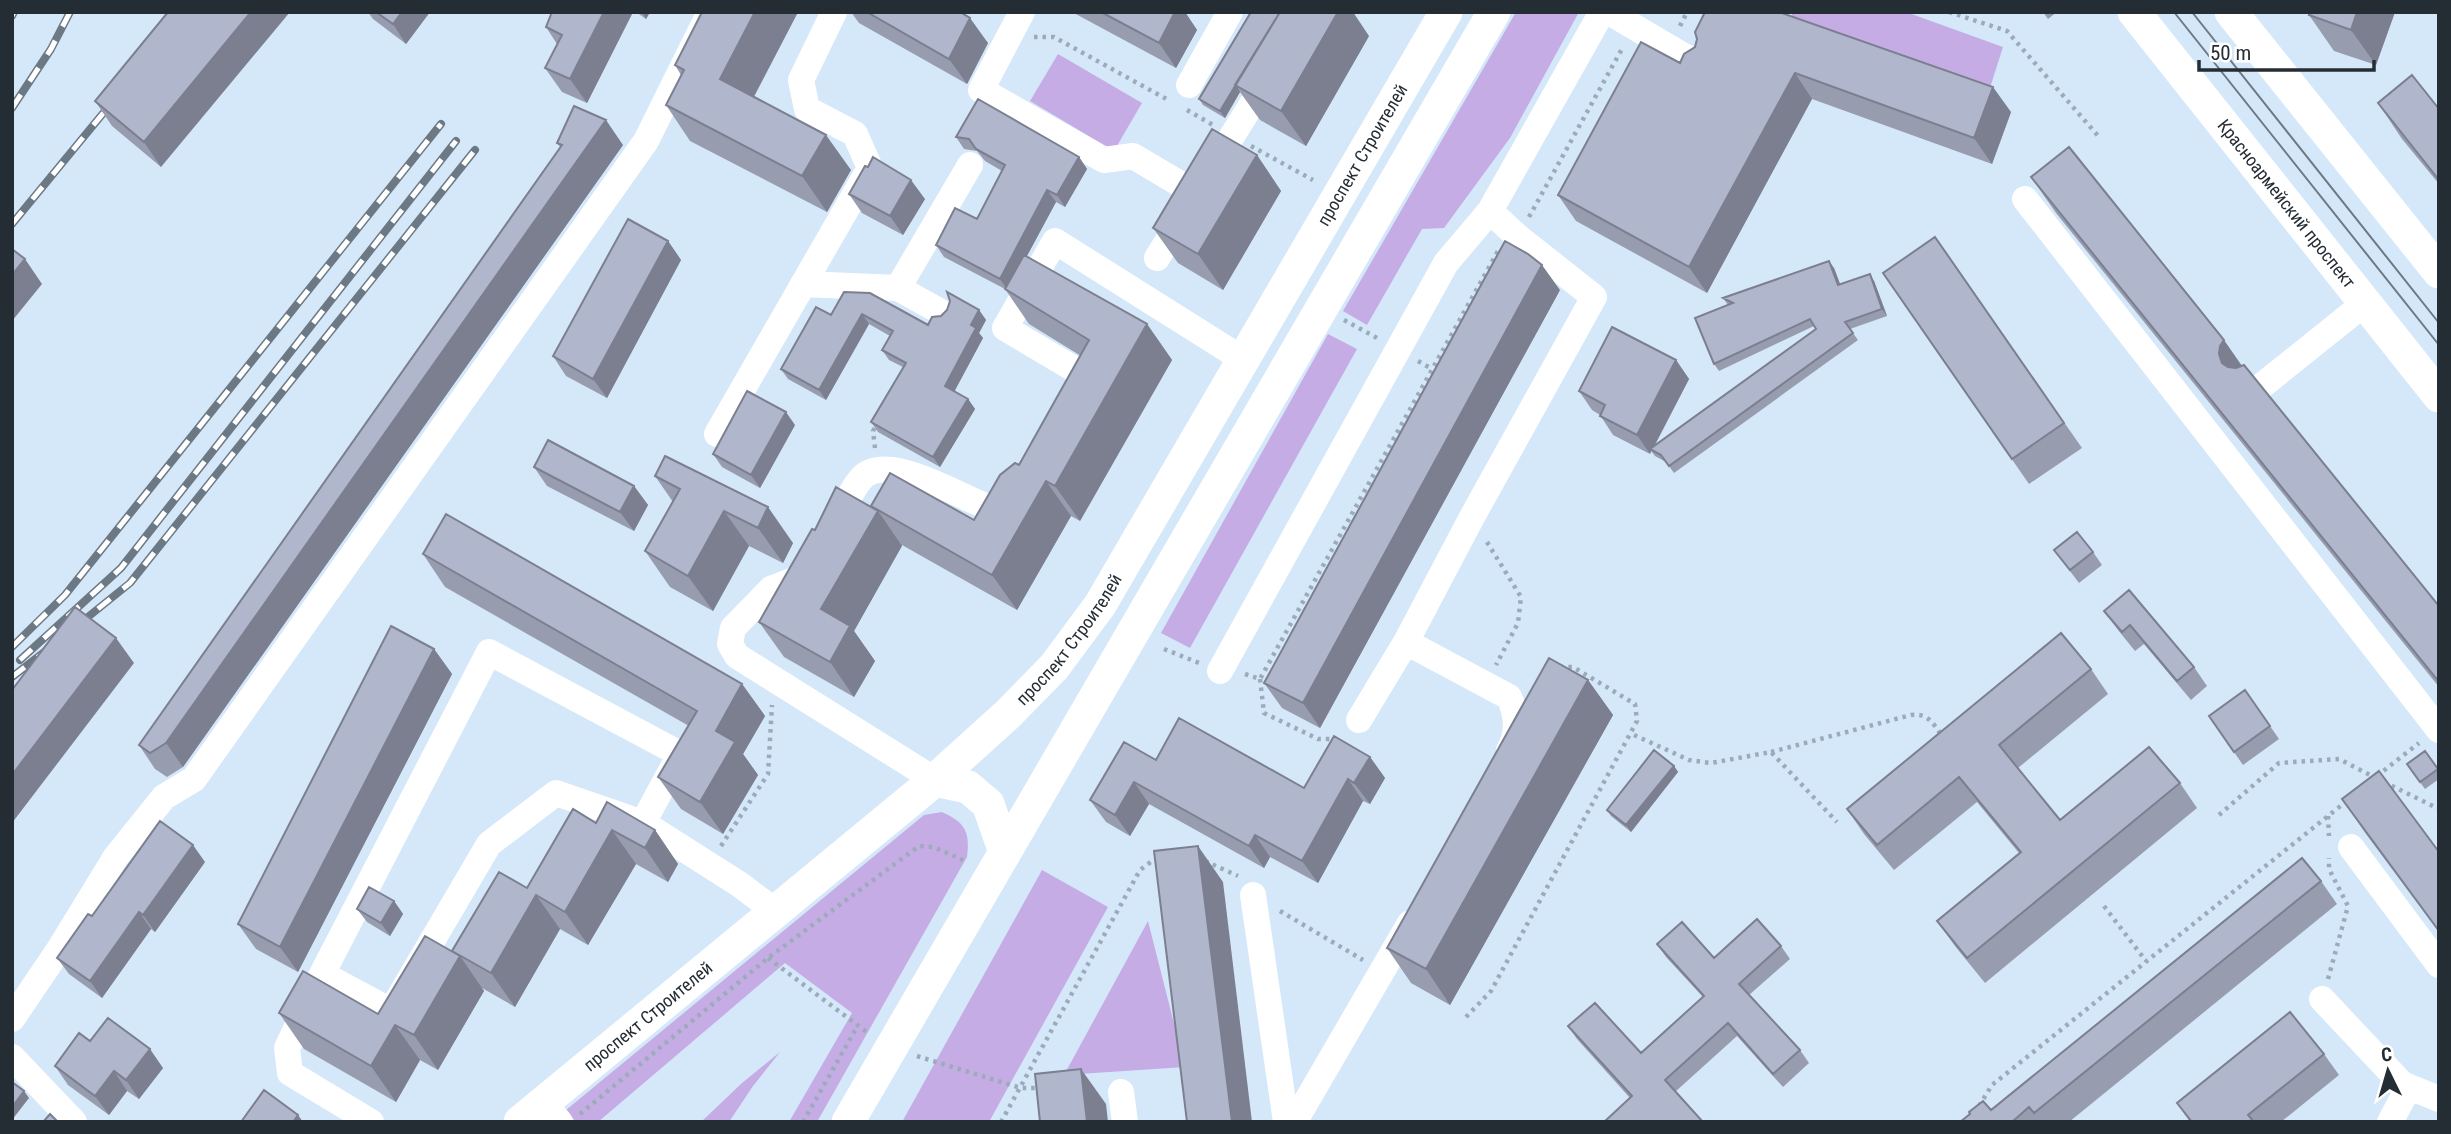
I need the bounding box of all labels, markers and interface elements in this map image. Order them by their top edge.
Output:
scale bar [2199,28,2374,72]
text: 50 m [2210,41,2251,65]
street label: проспект Строителей [1313,80,1412,230]
street label: Красноармейский проспект [2213,115,2360,292]
street label: проспект Строителей [1012,570,1126,709]
street label: проспект Строителей [579,957,716,1075]
north arrow [2353,1036,2423,1106]
text: С [2380,1043,2393,1066]

